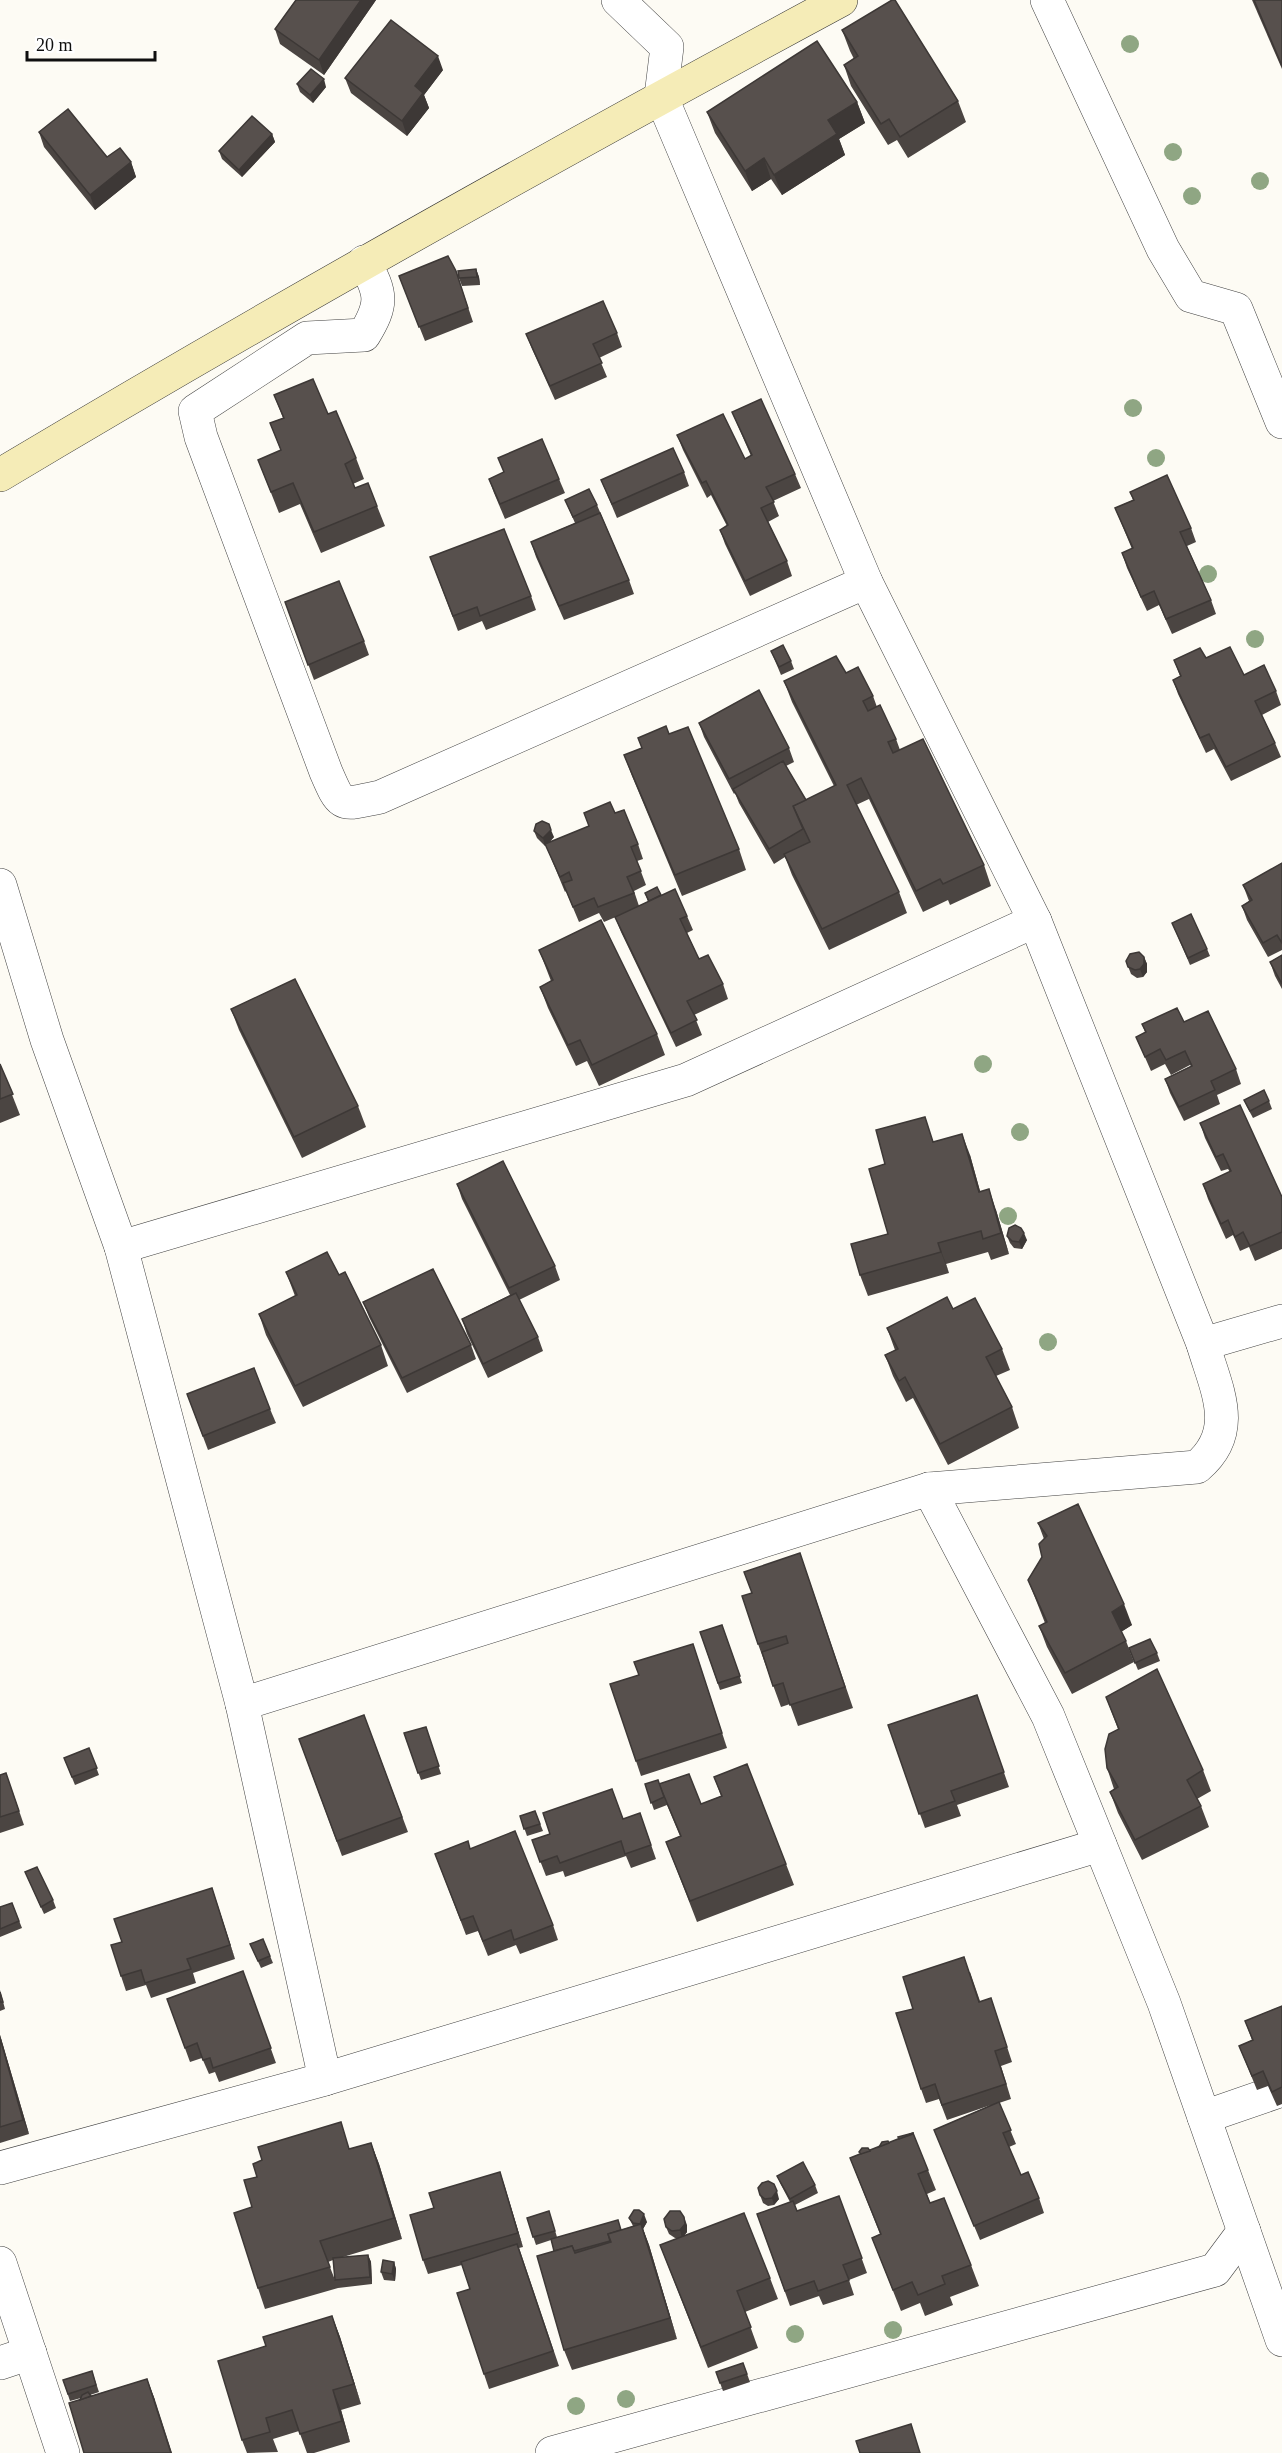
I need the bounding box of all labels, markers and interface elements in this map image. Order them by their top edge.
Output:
scale bar [27,24,154,62]
text: 20 m [36,35,73,55]

